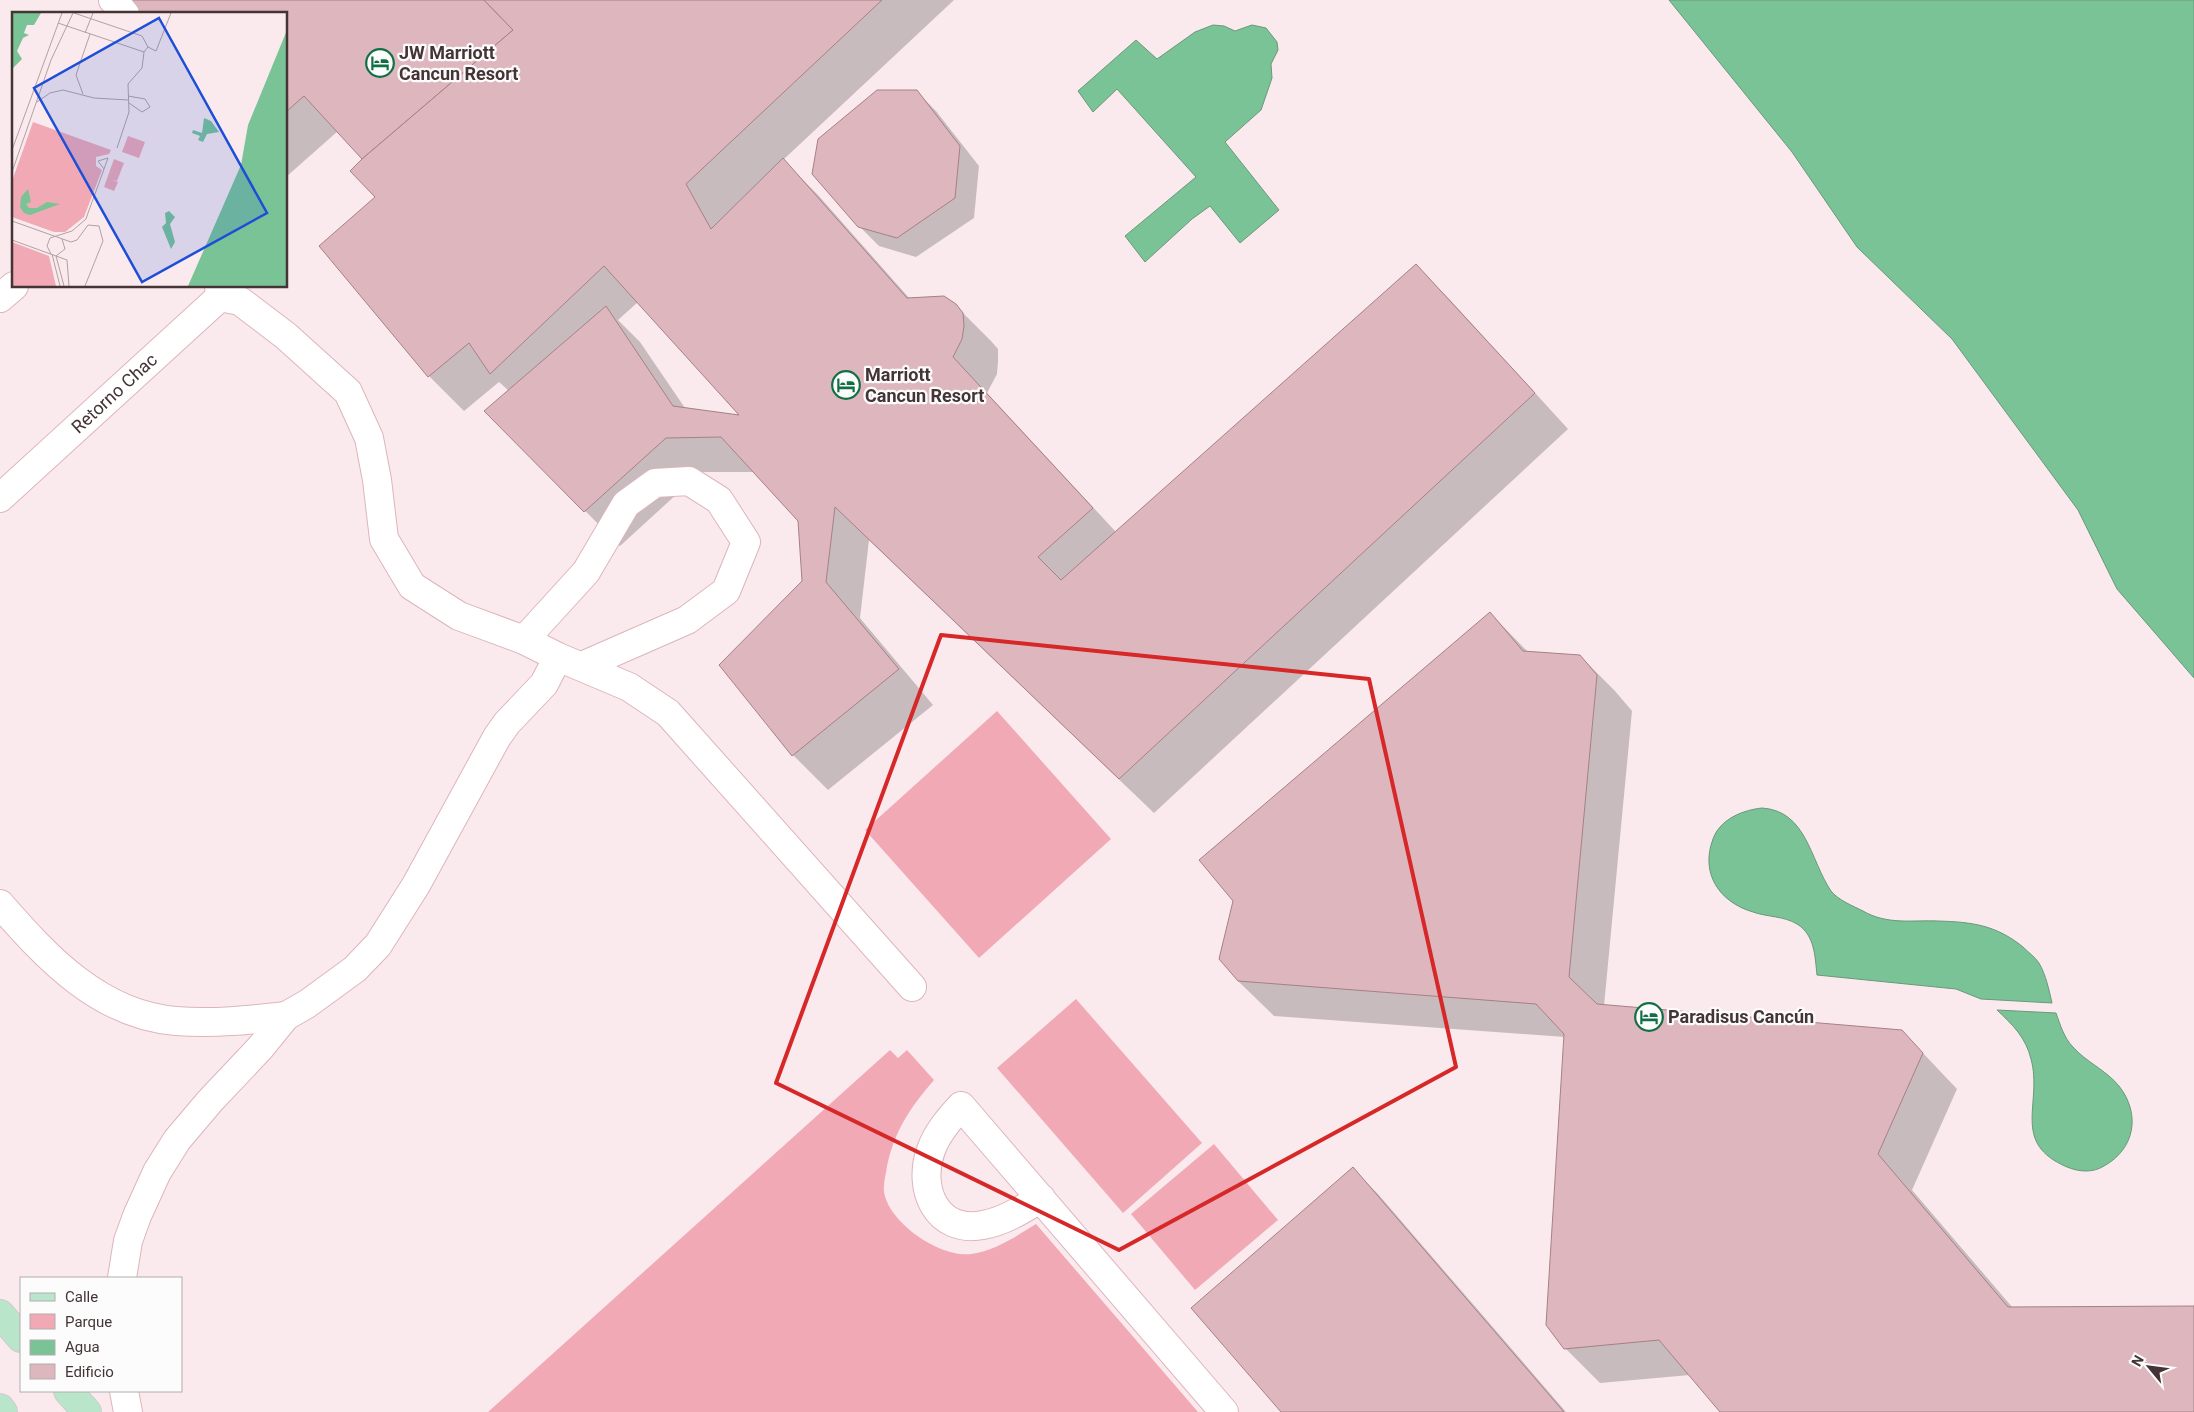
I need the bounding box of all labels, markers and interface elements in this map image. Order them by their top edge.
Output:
inset map [12,12,288,288]
place label: JW Marriott Cancun Resort [399,42,518,84]
hotel icon: JW Marriott Cancun Resort [365,48,395,78]
street label: Retorno Chac [67,349,161,437]
place label: Marriott Cancun Resort [865,364,984,406]
hotel icon: Marriott Cancun Resort [831,370,861,400]
hotel icon: Paradisus Cancún [1634,1002,1664,1032]
place label: Paradisus Cancún [1668,1006,1814,1027]
legend [20,1277,182,1392]
text: Calle [65,1288,98,1306]
text: Parque [65,1313,112,1331]
text: Agua [65,1338,100,1356]
north arrow [2124,1342,2174,1392]
text: N [2128,1352,2147,1369]
text: Edificio [65,1363,114,1381]

